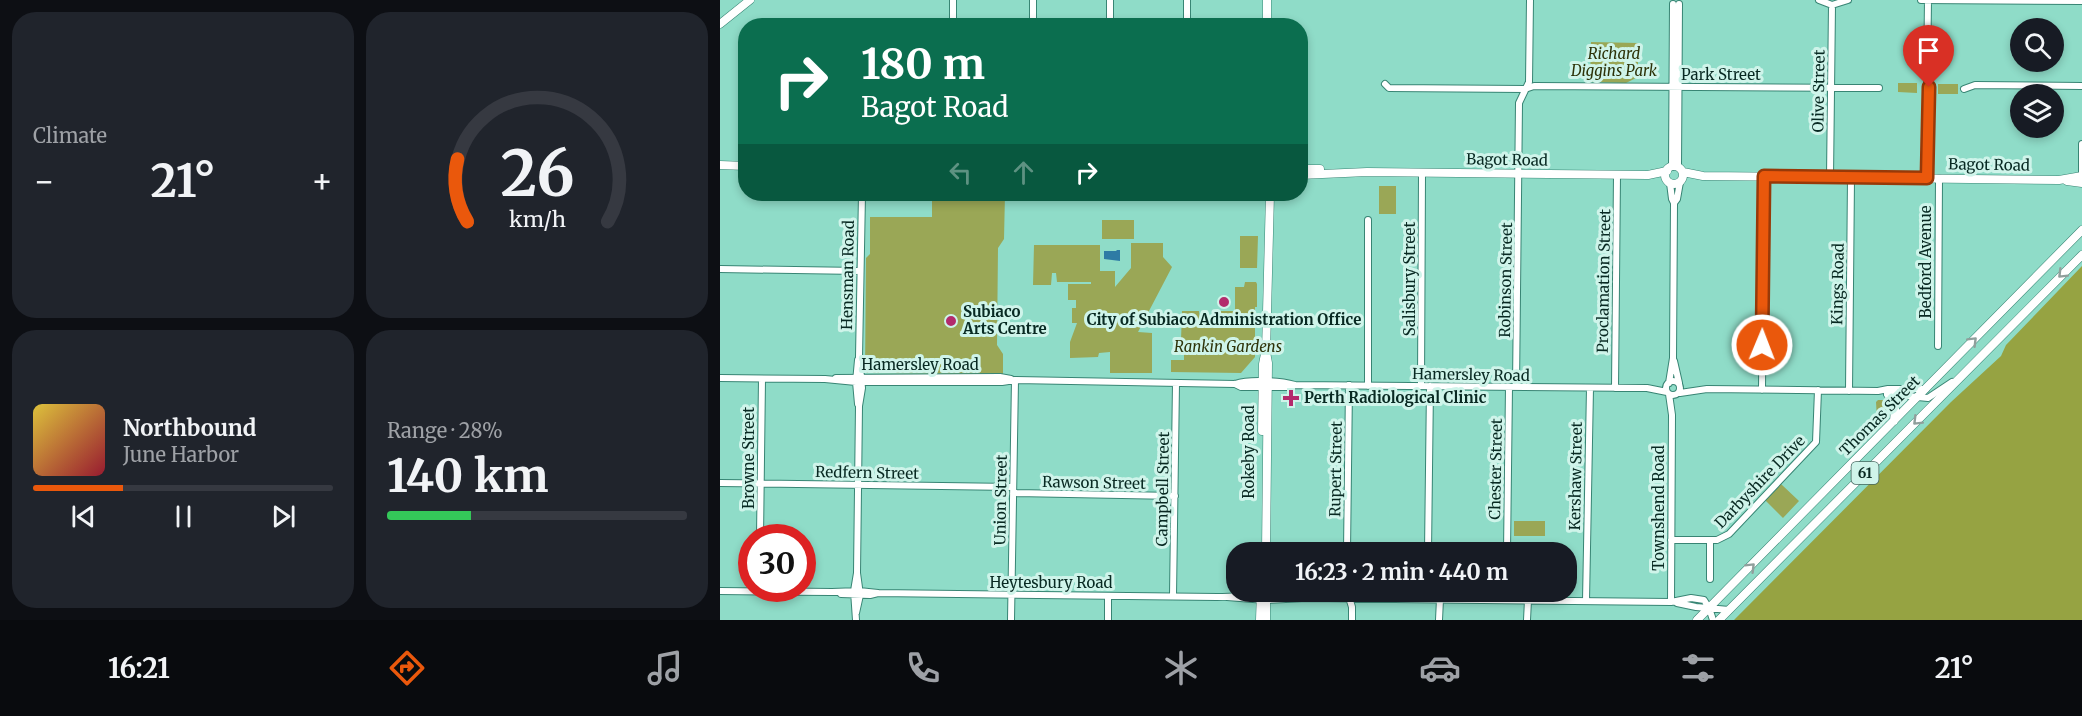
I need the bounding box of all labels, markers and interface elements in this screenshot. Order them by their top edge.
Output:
map controls [2010,18,2064,138]
button: search [2010,18,2064,72]
pin [1903,25,1954,87]
icon: arrive [1912,34,1945,67]
text: 180 m [861,38,985,90]
icon: right [762,42,840,120]
park label: Richard Diggins Park [1570,44,1658,80]
street label: Olive Street [1808,49,1829,132]
street label: Park Street [1681,65,1761,84]
button: layers [2010,84,2064,138]
text: Bagot Road [861,90,1009,124]
text: Climate [33,123,107,148]
text: 26 [500,135,574,213]
street label: Bagot Road [1466,149,1548,170]
text: 21° [150,153,216,209]
street label: Bagot Road [1948,154,2030,175]
icon: left [944,156,977,189]
icon: ahead [1007,156,1040,189]
icon: right [1070,156,1103,189]
text: − [33,161,55,202]
text: + [311,161,333,202]
street label: Bedford Avenue [1916,205,1935,319]
text: km/h [509,206,565,233]
street label: Proclamation Street [1593,209,1614,353]
street label: Hensman Road [837,220,858,330]
street label: Salisbury Street [1400,222,1419,336]
street label: Robinson Street [1495,222,1516,338]
street label: Kings Road [1827,243,1848,325]
one-way arrow [2059,267,2070,278]
marker: City of Subiaco Administration Office [1217,295,1231,309]
place label: Subiaco Arts Centre [962,302,1047,338]
place label: City of Subiaco Administration Office [1087,310,1361,329]
position arrow [1730,313,1794,377]
marker: Subiaco Arts Centre [944,314,958,328]
park label: Rankin Gardens [1174,337,1282,356]
one-way arrow [1965,338,1976,349]
street label: Hamersley Road [861,355,979,374]
street label: Hamersley Road [1412,364,1530,385]
street label: Thomas Street [1835,371,1924,460]
place label: Perth Radiological Clinic [1304,388,1487,407]
marker: Perth Radiological Clinic [1282,389,1300,407]
street label: Rokeby Road [1239,405,1258,499]
street label: Browne Street [739,407,758,509]
one-way arrow [1913,413,1924,424]
text: Northbound [123,414,256,442]
text: Range · 28% [387,418,503,443]
street label: Chester Street [1485,418,1506,520]
street label: Rupert Street [1325,421,1346,517]
street label: Kershaw Street [1565,421,1586,531]
street label: Campbell Street [1152,431,1173,547]
street label: Darbyshire Drive [1710,431,1809,532]
text: June Harbor [123,442,239,467]
street label: Townshend Road [1649,445,1668,571]
text: 140 km [387,448,548,504]
street label: Union Street [990,454,1011,545]
street label: Redfern Street [815,462,919,483]
road number: 61 [1852,462,1878,484]
street label: Rawson Street [1042,472,1146,493]
icon: previous [67,500,100,533]
icon: pause [167,500,200,533]
icon: next [267,500,300,533]
speed limit sign: 30 [738,524,816,602]
text: 16:23 · 2 min · 440 m [1295,558,1508,586]
one-way arrow [1743,563,1754,574]
street label: Heytesbury Road [989,573,1113,592]
icon: directions [386,647,428,689]
icon: music [644,647,686,689]
icon: phone [902,647,944,689]
icon: climate [1160,647,1202,689]
icon: car [1419,647,1461,689]
icon: filters [1677,647,1719,689]
text: 16:21 [108,651,170,685]
text: 21° [1935,651,1974,685]

